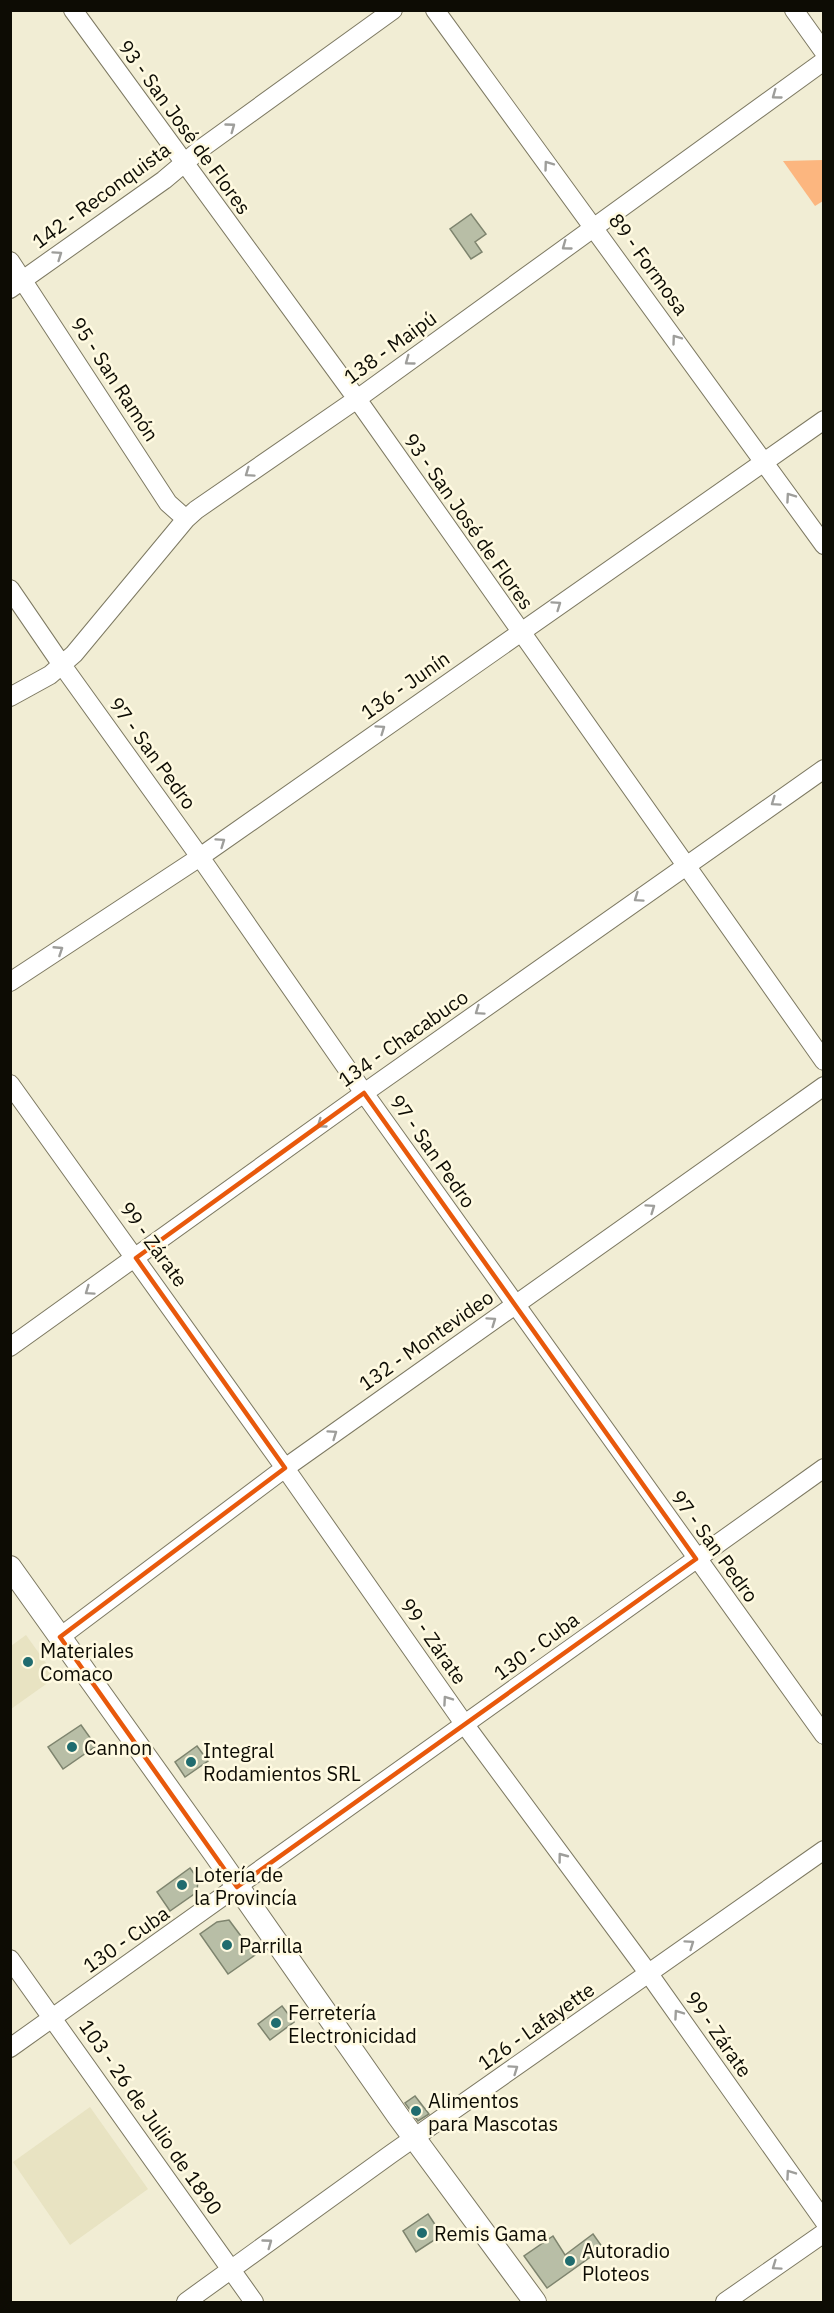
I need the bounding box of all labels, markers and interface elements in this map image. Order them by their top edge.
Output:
street label: 93 - San José de Flores [112,34,258,220]
one-way arrow [771,88,782,99]
one-way arrow [225,123,236,134]
street label: 142 - Reconquista [26,136,176,254]
one-way arrow [544,160,555,171]
street label: 89 - Formosa [603,208,695,321]
one-way arrow [562,238,573,249]
one-way arrow [52,251,63,262]
street label: 138 - Maipú [338,304,442,390]
street label: 95 - San Ramón [65,312,165,446]
one-way arrow [672,335,683,346]
one-way arrow [404,354,415,365]
street label: 93 - San José de Flores [398,427,540,615]
one-way arrow [245,466,256,477]
one-way arrow [786,493,797,504]
one-way arrow [551,601,562,612]
street label: 136 - Junín [355,644,455,726]
street label: 97 - San Pedro [103,691,203,815]
one-way arrow [374,725,385,736]
one-way arrow [771,795,782,806]
one-way arrow [215,838,226,849]
one-way arrow [634,891,645,902]
one-way arrow [53,946,64,957]
street label: 134 - Chacabuco [333,983,473,1093]
one-way arrow [475,1004,486,1015]
street label: 97 - San Pedro [384,1089,482,1213]
one-way arrow [316,1117,327,1128]
street label: 99 - Zárate [114,1196,194,1292]
one-way arrow [645,1204,656,1215]
street label: 132 - Montevideo [353,1283,499,1397]
one-way arrow [84,1284,95,1295]
one-way arrow [486,1317,497,1328]
one-way arrow [327,1430,338,1441]
street label: 97 - San Pedro [665,1484,765,1608]
street label: 99 - Zárate [394,1592,474,1690]
street label: 130 - Cuba [488,1606,584,1686]
place label: Materiales Comaco [40,1637,134,1687]
marker: Materiales Comaco [21,1655,35,1669]
one-way arrow [443,1695,454,1706]
place label: Cannon [84,1734,152,1761]
place label: Integral Rodamientos SRL [203,1737,361,1787]
marker: Cannon [65,1740,79,1754]
marker: Integral Rodamientos SRL [184,1755,198,1769]
one-way arrow [559,1852,570,1863]
place label: Lotería de la Provincía [194,1861,297,1911]
marker: Lotería de la Provincía [175,1878,189,1892]
street label: 130 - Cuba [78,1899,175,1979]
place label: Parrilla [239,1932,303,1959]
marker: Parrilla [220,1938,234,1952]
one-way arrow [684,1940,695,1951]
street label: 126 - Lafayette [472,1976,600,2076]
street label: 99 - Zárate [679,1985,759,2083]
place label: Ferretería Electronicidad [288,1999,417,2049]
one-way arrow [674,2010,685,2021]
street label: 103 - 26 de Julio de 1890 [73,2014,229,2220]
marker: Ferretería Electronicidad [269,2016,283,2030]
one-way arrow [507,2065,518,2076]
place label: Alimentos para Mascotas [428,2087,558,2137]
marker: Alimentos para Mascotas [409,2104,423,2118]
one-way arrow [786,2169,797,2180]
place label: Remis Gama [434,2220,547,2247]
marker: Remis Gama [415,2226,429,2240]
place label: Autoradio Ploteos [582,2237,670,2287]
one-way arrow [261,2239,272,2250]
marker: Autoradio Ploteos [563,2254,577,2268]
one-way arrow [771,2259,782,2270]

